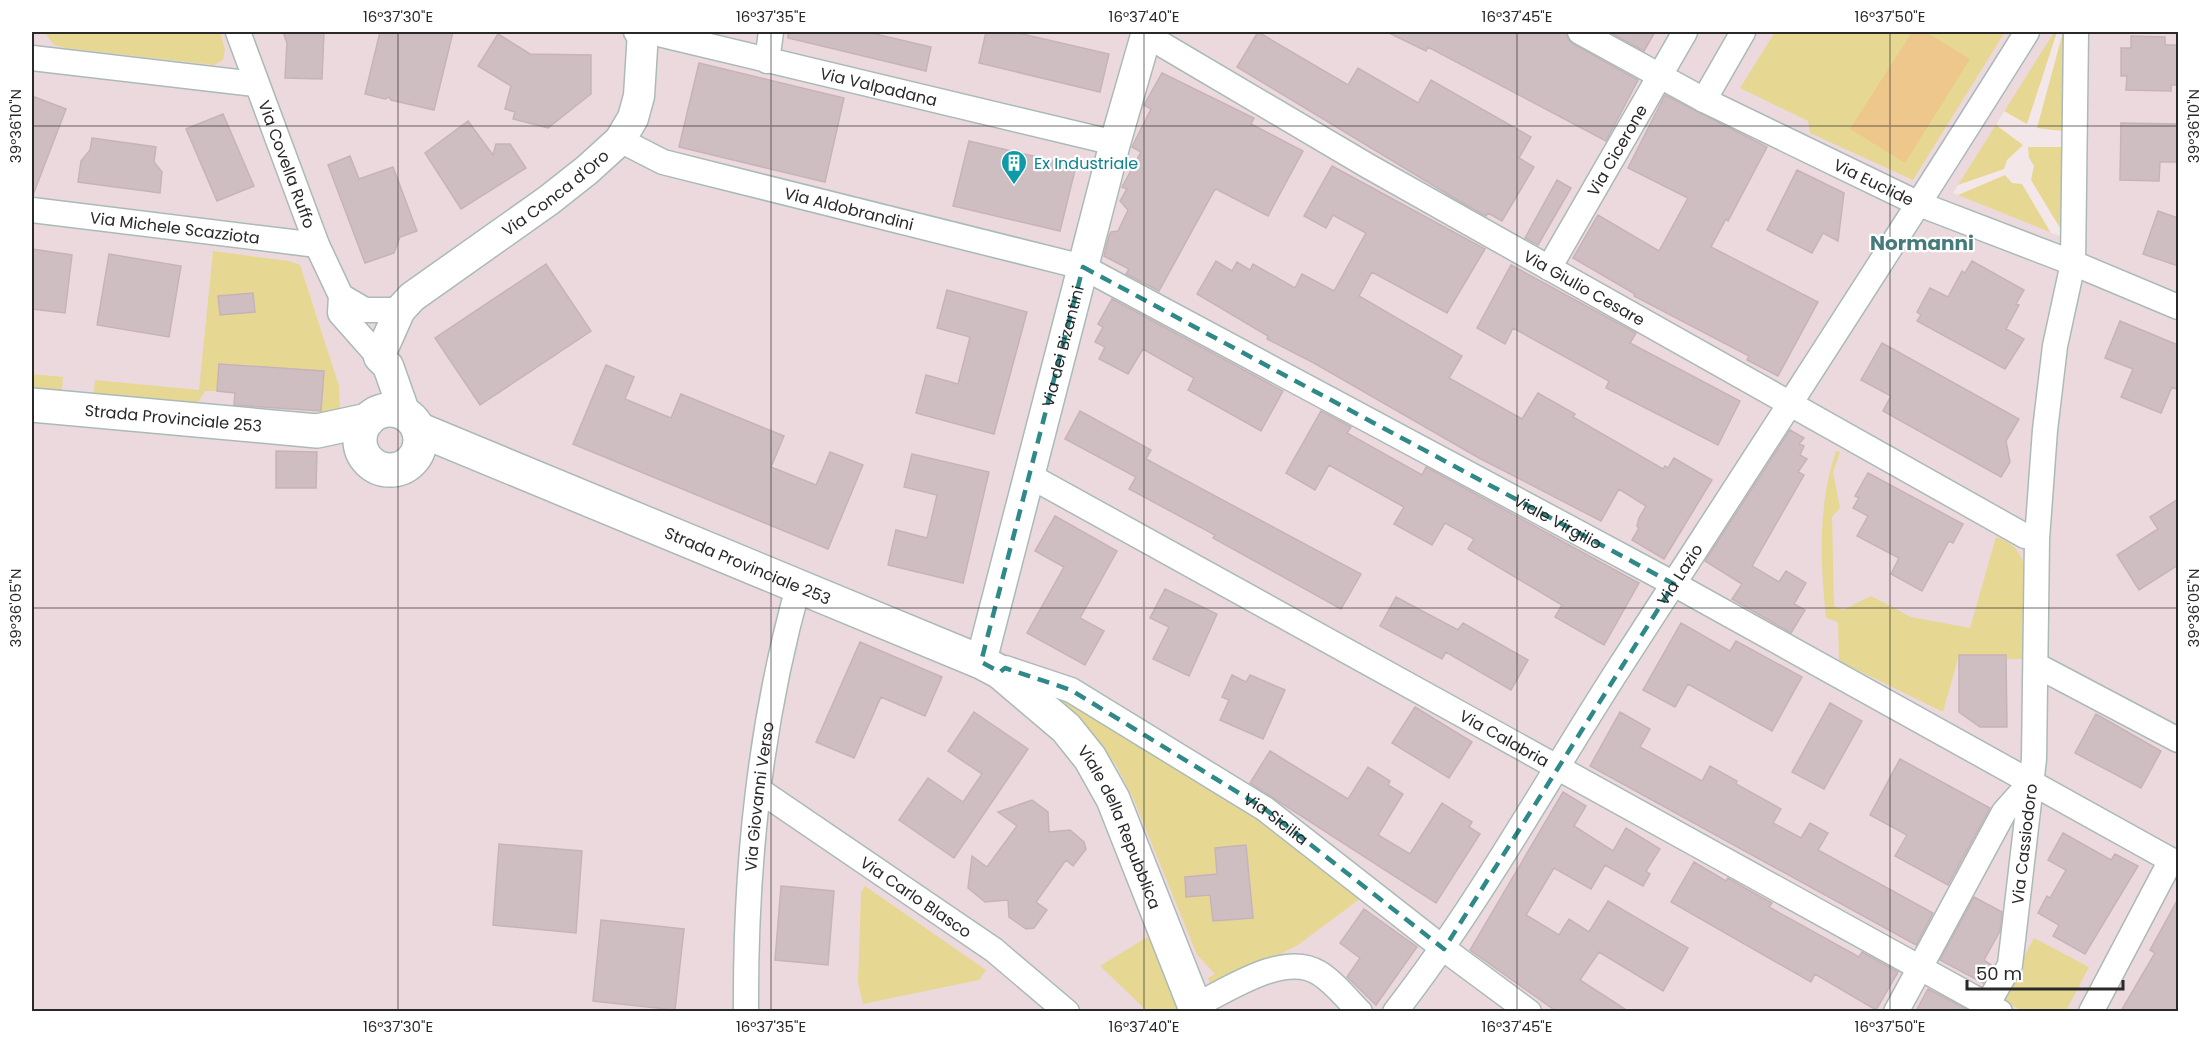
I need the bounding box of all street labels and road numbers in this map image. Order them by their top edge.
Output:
street label: Via Valpadana [818,61,940,112]
street label: Via Covella Ruffo [253,97,321,232]
street label: Via Cicerone [1581,100,1652,200]
street label: Via Conca d'Oro [497,144,614,241]
street label: Via Euclide [1830,153,1918,211]
street label: Via Aldobrandini [782,181,916,236]
street label: Via Michele Scazziota [89,206,261,249]
street label: Via Giulio Cesare [1519,244,1649,331]
street label: Via dei Bizantini [1036,283,1089,410]
street label: Strada Provinciale 253 [84,398,263,437]
street label: Viale Virgilio [1509,489,1606,555]
street label: Strada Provinciale 253 [661,521,834,610]
street label: Via Lazio [1651,539,1708,610]
street label: Via Calabria [1455,704,1553,772]
street label: Via Giovanni Verso [739,720,779,872]
street label: Viale della Repubblica [1072,740,1167,912]
street label: Via Cassiodoro [2006,782,2043,906]
street label: Via Sicilia [1239,787,1313,850]
street label: Via Carlo Blasco [856,851,976,943]

